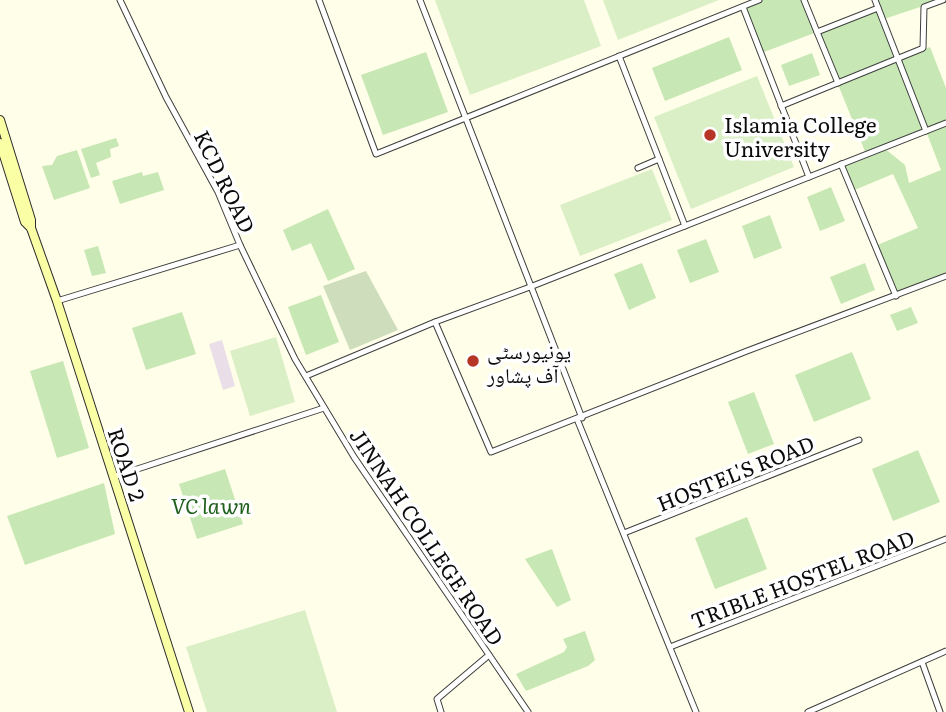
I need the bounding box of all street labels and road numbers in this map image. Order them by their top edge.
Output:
street label: KCD ROAD [188,124,264,238]
street label: JINNAH COLLEGE ROAD [343,421,513,651]
street label: ROAD 2 [102,423,154,505]
street label: HOSTEL'S ROAD [652,426,818,518]
street label: TRIBLE HOSTEL ROAD [686,521,918,635]

